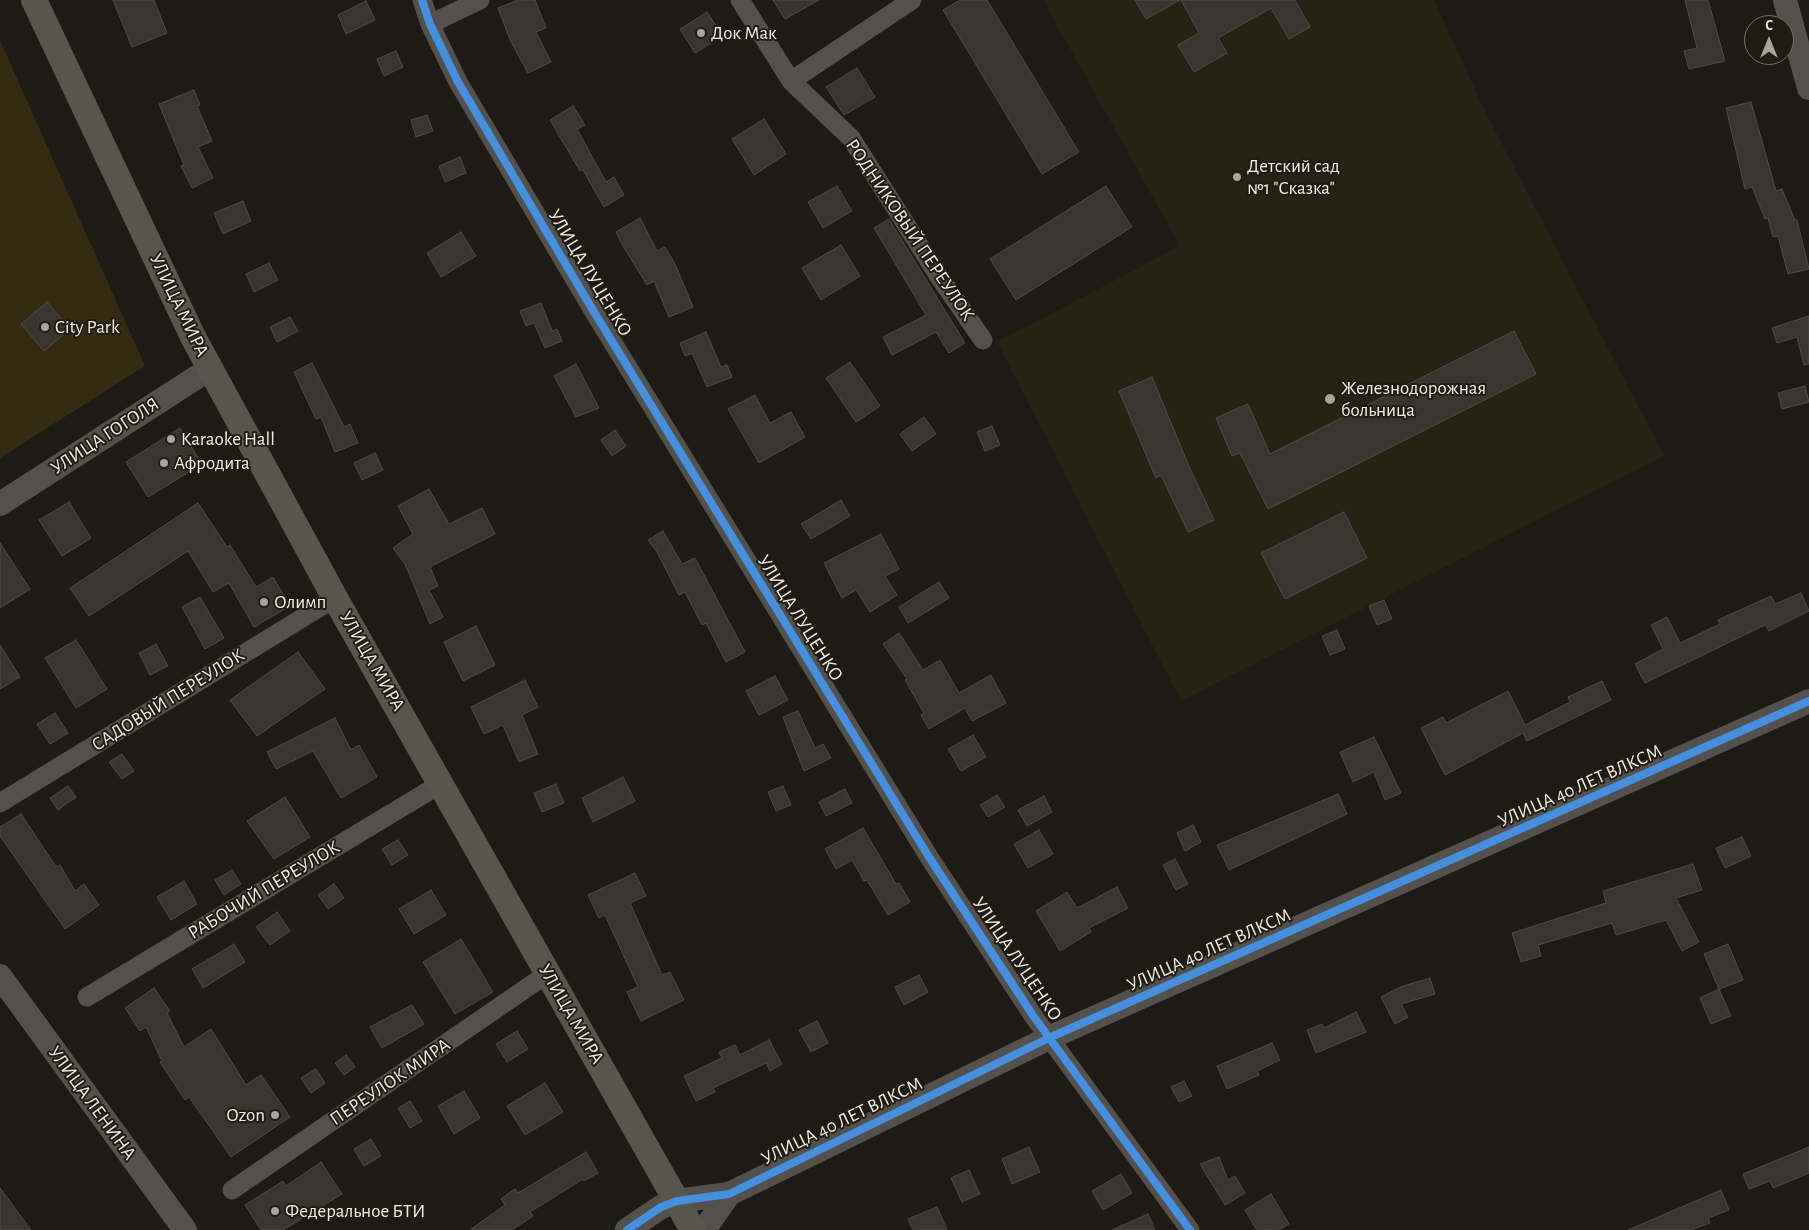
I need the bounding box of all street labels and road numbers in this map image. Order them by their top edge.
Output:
street label: РОДНИКОВЫЙ ПЕРЕУЛОК [841,135,979,325]
street label: УЛИЦА ЛУЦЕНКО [543,205,637,341]
street label: УЛИЦА МИРА [144,250,214,360]
street label: УЛИЦА ГОГОЛЯ [47,393,163,479]
street label: УЛИЦА ЛУЦЕНКО [752,551,848,685]
street label: УЛИЦА МИРА [334,607,410,715]
street label: САДОВЫЙ ПЕРЕУЛОК [87,644,249,756]
street label: УЛИЦА 40 ЛЕТ ВЛКСМ [1495,740,1665,832]
street label: РАБОЧИЙ ПЕРЕУЛОК [184,836,344,944]
street label: УЛИЦА ЛУЦЕНКО [967,893,1067,1025]
street label: УЛИЦА 40 ЛЕТ ВЛКСМ [1124,904,1294,996]
street label: УЛИЦА МИРА [533,960,609,1068]
street label: ПЕРЕУЛОК МИРА [326,1033,454,1131]
street label: УЛИЦА ЛЕНИНА [43,1042,141,1164]
street label: УЛИЦА 40 ЛЕТ ВЛКСМ [758,1072,926,1170]

